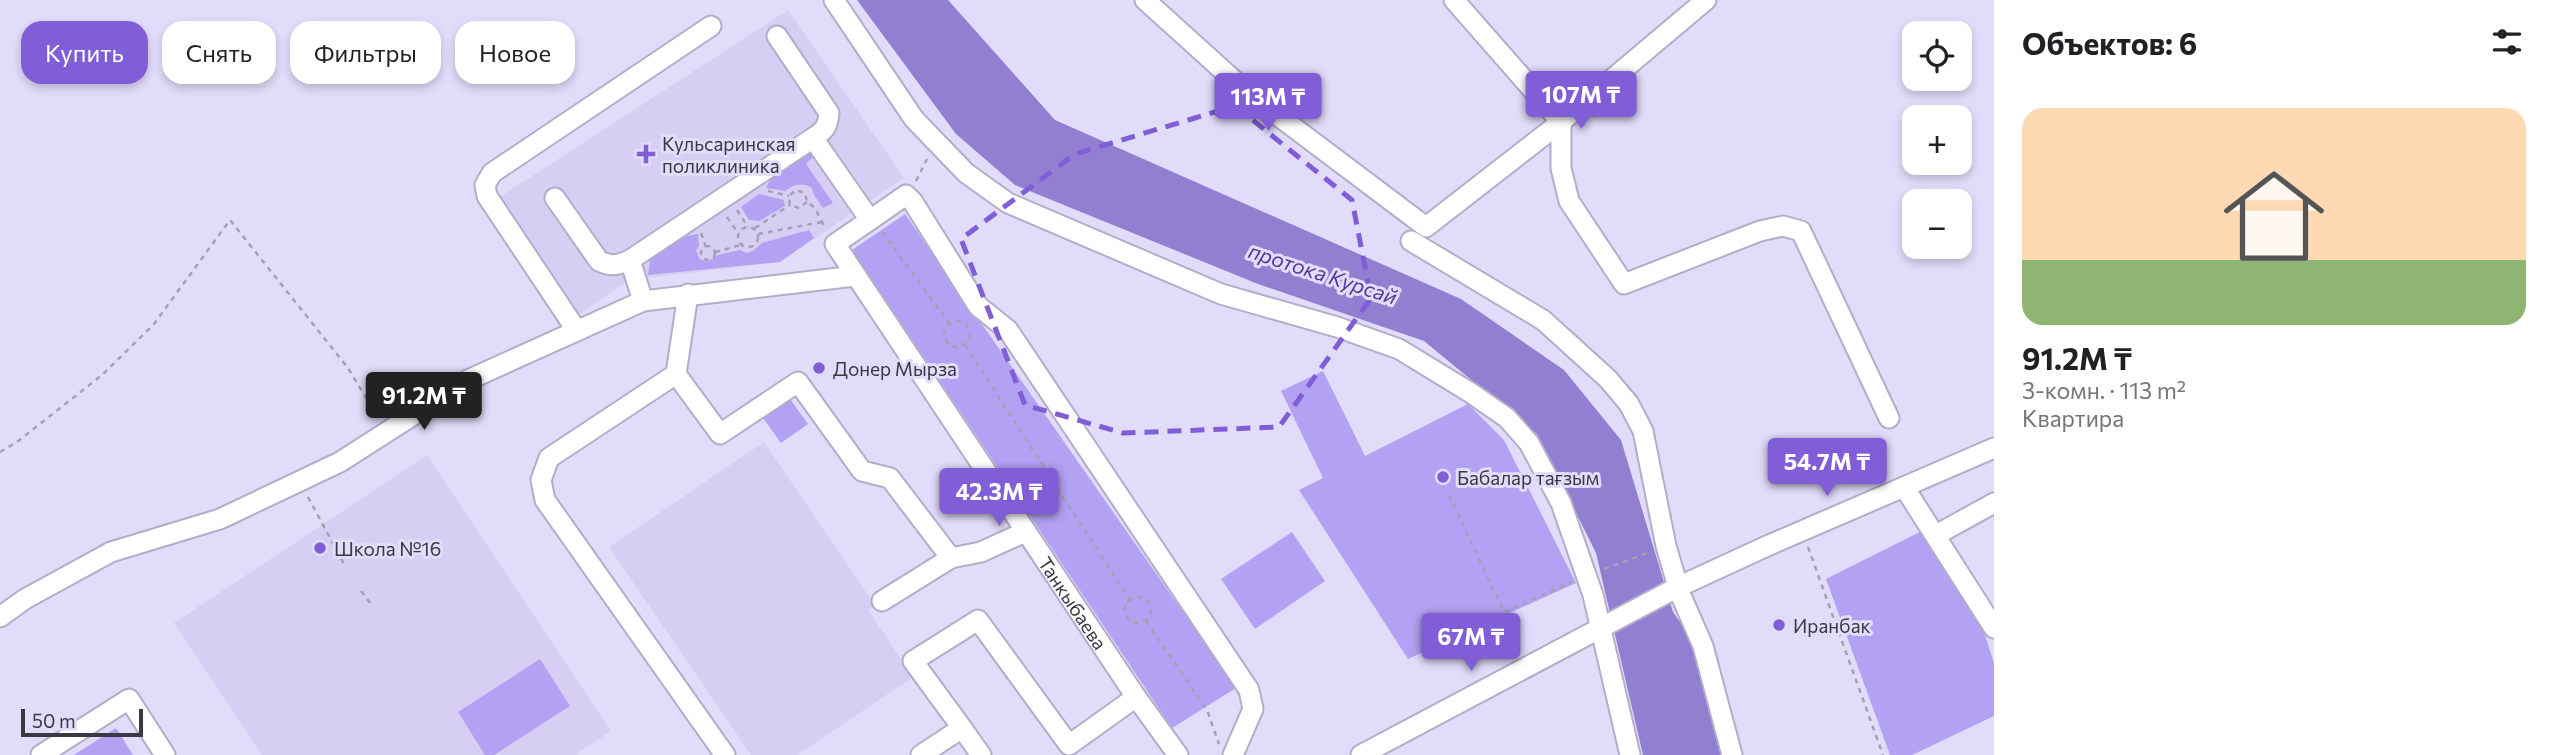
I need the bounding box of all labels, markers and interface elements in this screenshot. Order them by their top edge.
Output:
chip: Купить [21,21,148,84]
chip: Снять [162,21,276,84]
chip: Фильтры [290,21,441,84]
chip: Новое [455,21,575,84]
map controls [1902,21,1972,259]
button: locate [1902,21,1972,91]
icon: filters [2488,23,2526,61]
text: Объектов: 6 [2022,24,2197,61]
pin: 107M ₸ [1524,72,1638,131]
pin: 113M ₸ [1211,74,1325,133]
text: 107M ₸ [1542,80,1620,108]
text: 113M ₸ [1231,82,1305,110]
button: + [1902,105,1972,175]
place label: Кульсаринская поликлиника [662,132,796,177]
marker: Кульсаринская поликлиника [636,144,656,164]
icon: home [2211,153,2337,279]
button: − [1902,189,1972,259]
water label: протока Курсай [1246,237,1400,309]
text: 91.2M ₸ [2022,339,2132,376]
place label: Донер Мырза [833,357,957,380]
marker: Донер Мырза [811,360,827,376]
pin: 91.2M ₸ [359,372,489,432]
text: 3-комн. · 113 m² [2022,376,2186,404]
text: 91.2M ₸ [382,381,466,409]
text: Квартира [2022,404,2124,432]
pin: 54.7M ₸ [1762,438,1892,498]
text: 54.7M ₸ [1784,447,1870,475]
place label: Бабалар тағзым [1457,466,1599,489]
pin: 42.3M ₸ [934,468,1064,528]
marker: Бабалар тағзым [1435,469,1451,485]
text: 42.3M ₸ [955,477,1043,505]
place label: Школа №16 [334,537,441,560]
marker: Школа №16 [312,540,328,556]
street label: Танкыбаева [1034,552,1112,654]
pin: 67M ₸ [1422,614,1520,673]
place label: Иранбак [1793,614,1871,637]
marker: Иранбак [1771,617,1787,633]
text: 67M ₸ [1437,622,1505,650]
scale bar [21,706,144,738]
text: 50 m [32,709,76,732]

